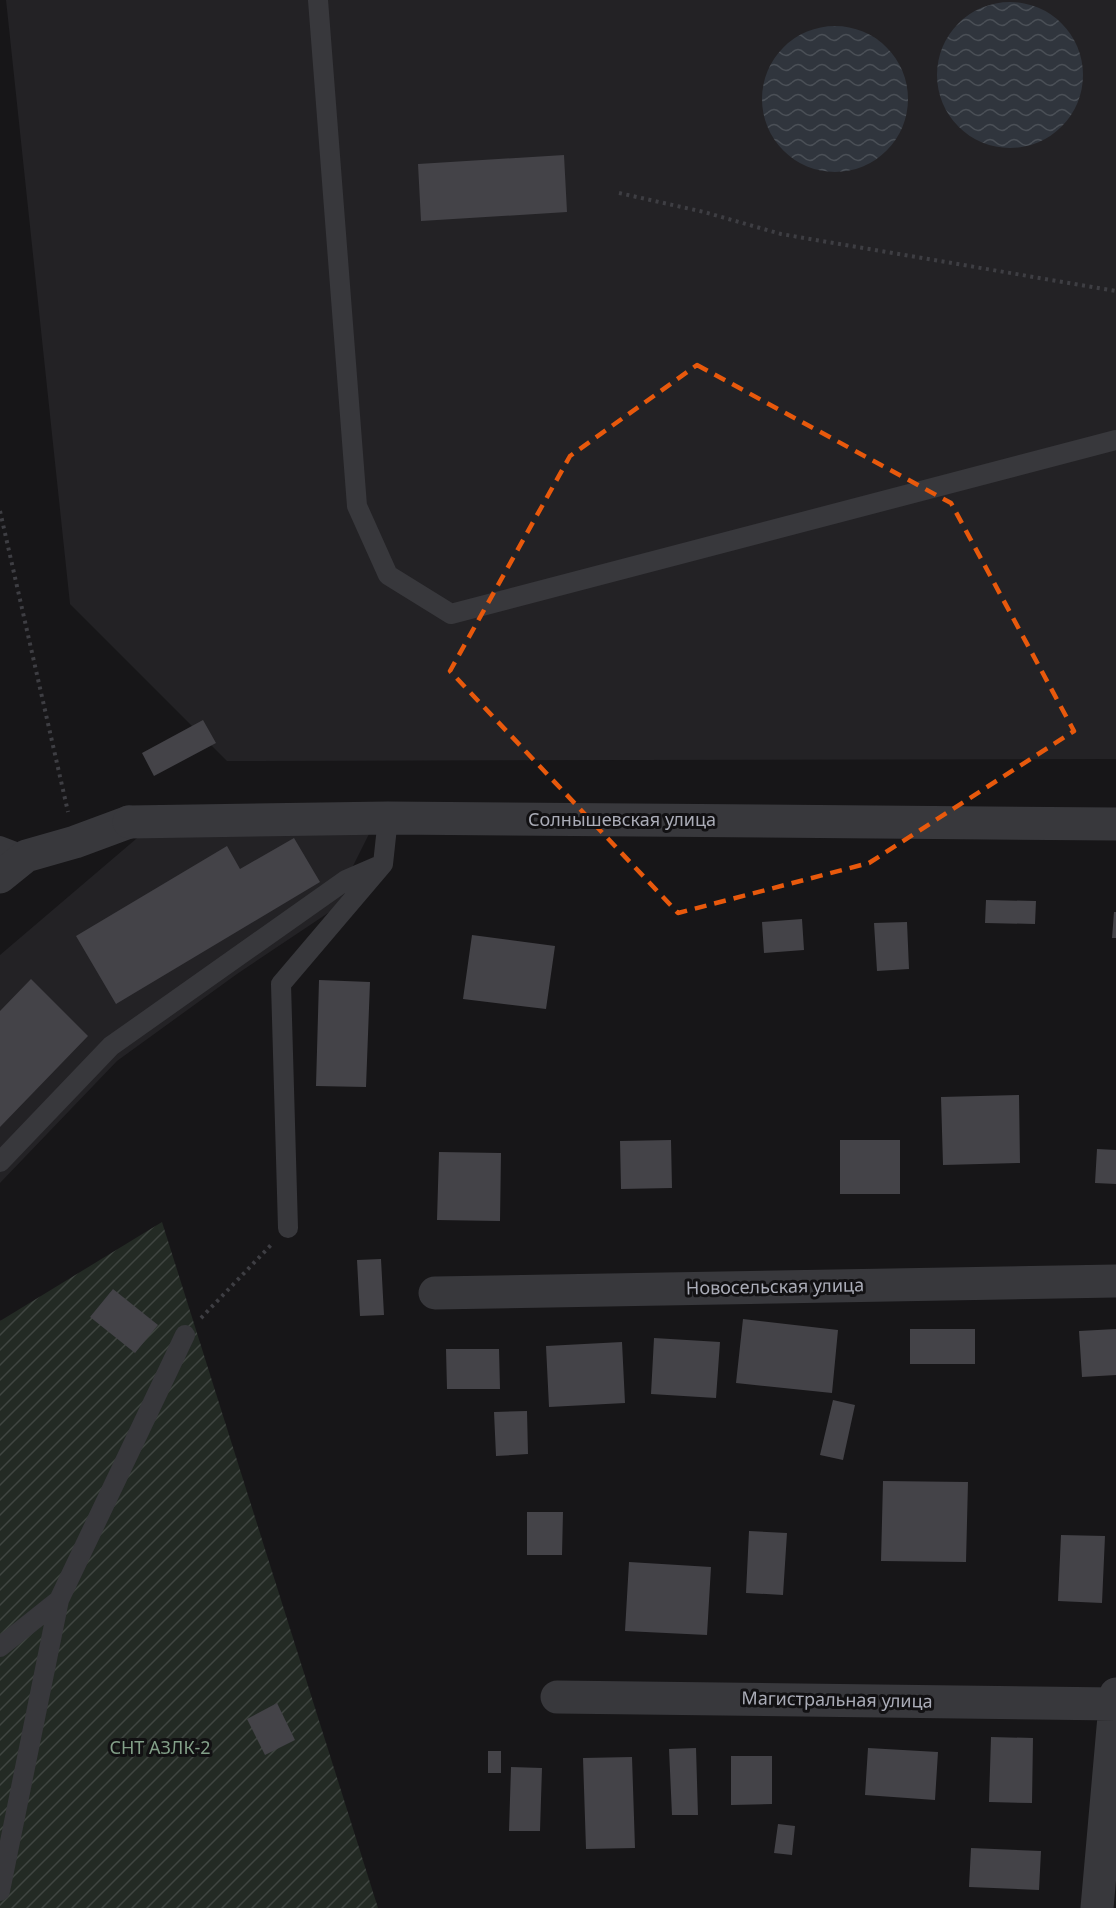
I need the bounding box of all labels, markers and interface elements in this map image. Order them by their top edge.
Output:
street label: Солнышевская улица [528,807,716,831]
street label: Новосельская улица [686,1272,864,1300]
street label: Магистральная улица [741,1685,933,1713]
park label: СНТ АЗЛК-2 [109,1735,211,1759]

